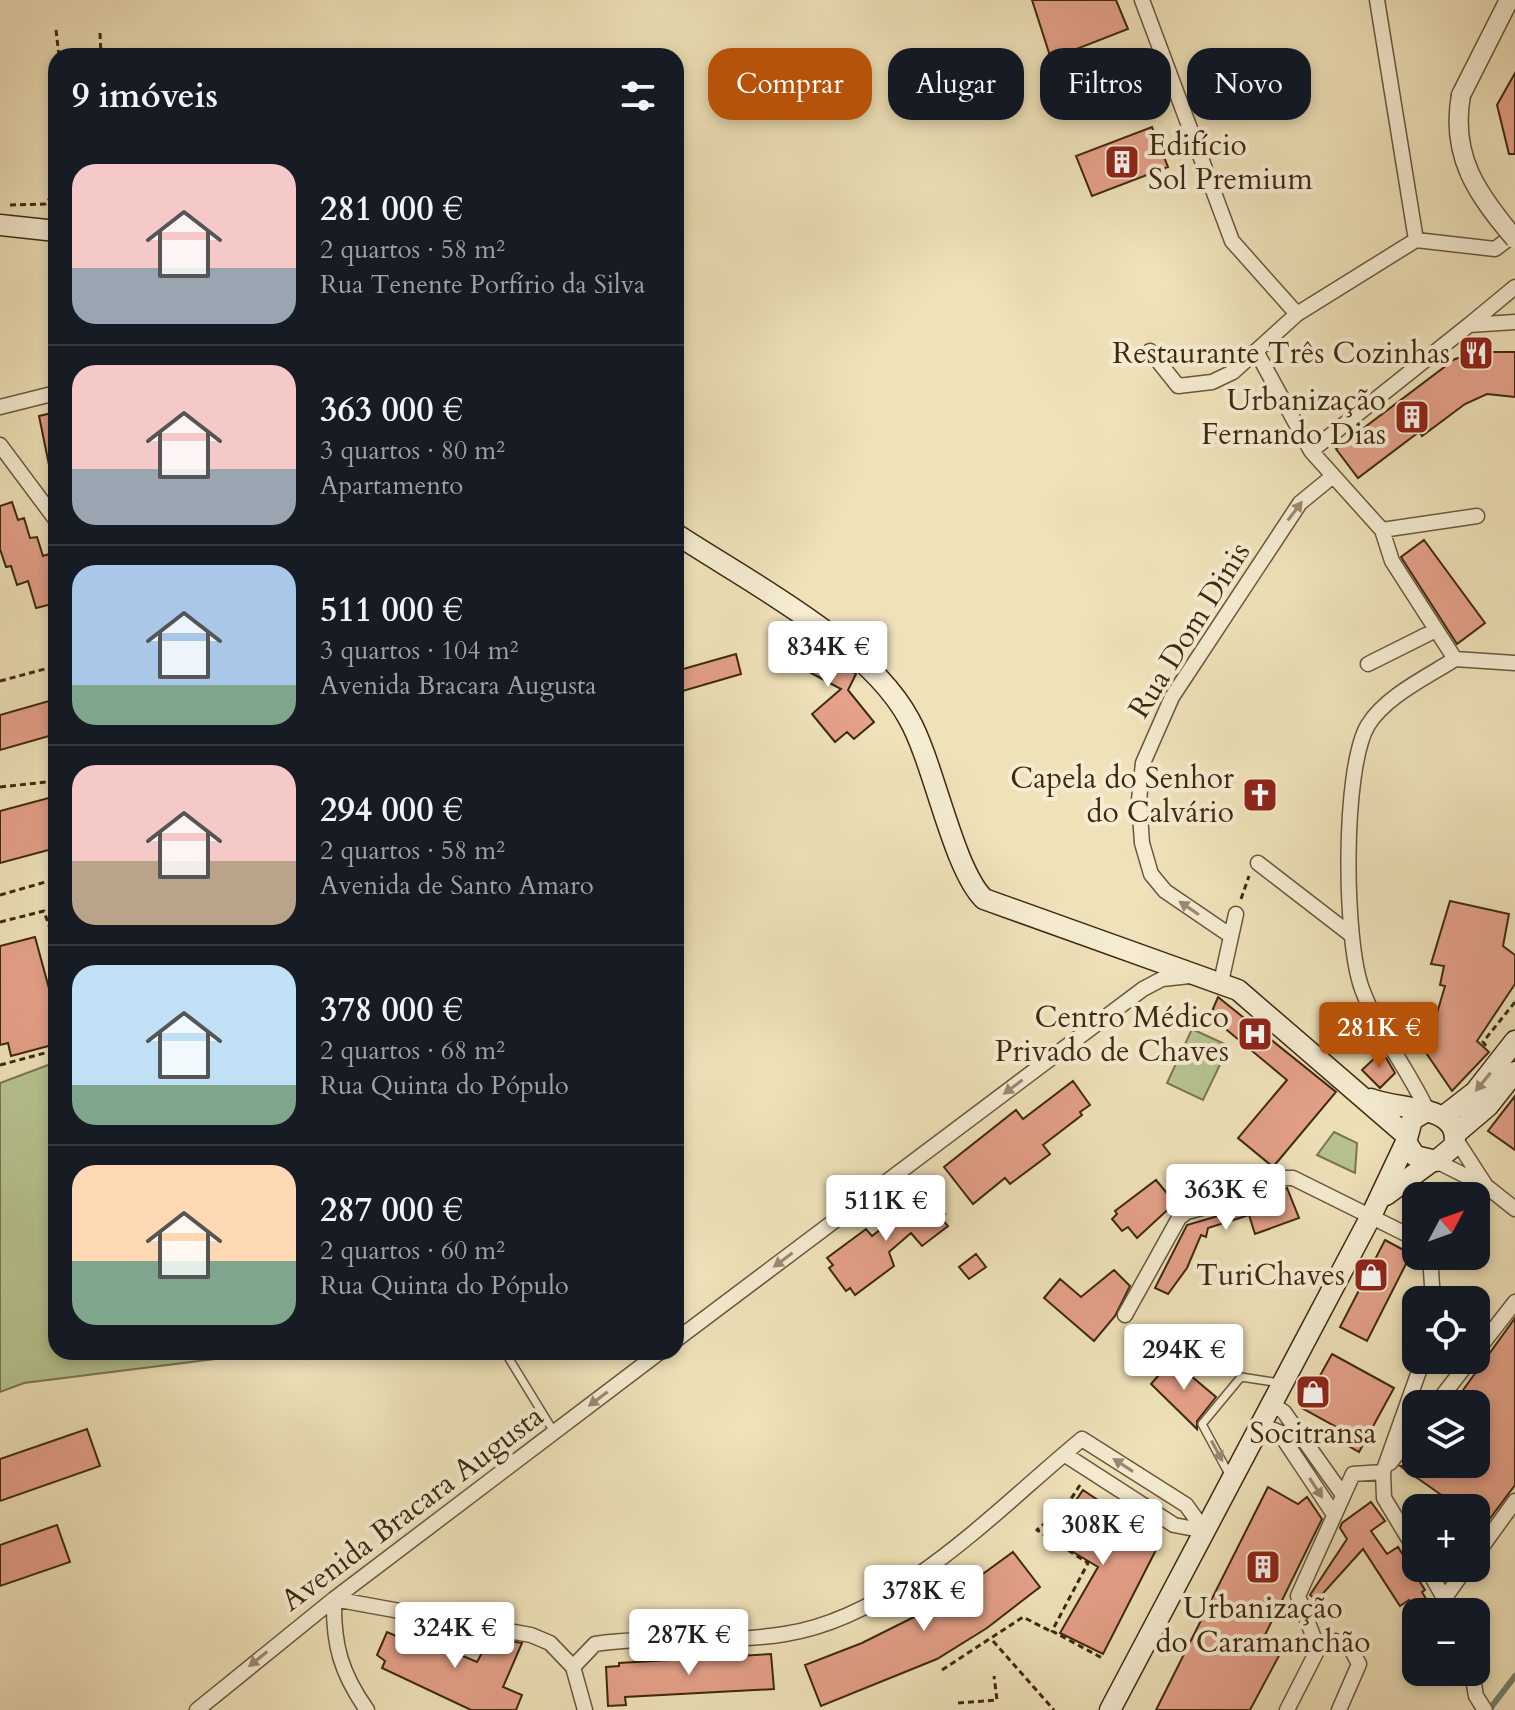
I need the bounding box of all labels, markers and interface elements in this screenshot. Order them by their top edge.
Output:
chip: Comprar [708,48,872,120]
chip: Alugar [888,48,1024,120]
chip: Filtros [1040,48,1171,120]
chip: Novo [1187,48,1311,120]
text: 9 imóveis [72,73,218,119]
icon: filters [616,74,660,118]
place label: Edifício Sol Premium [1148,125,1314,200]
building icon: Edifício Sol Premium [1103,143,1141,181]
text: 281 000 € [320,186,463,232]
icon: home [136,196,232,292]
text: 2 quartos · 58 m² [320,232,505,267]
text: Rua Tenente Porfírio da Silva [320,267,645,302]
place label: Restaurante Três Cozinhas [1112,333,1450,374]
restaurant icon: Restaurante Três Cozinhas [1457,334,1495,372]
place label: Urbanização Fernando Dias [1201,380,1386,455]
text: 363 000 € [320,387,463,433]
icon: home [136,397,232,493]
building icon: Urbanização Fernando Dias [1393,398,1431,436]
text: 3 quartos · 80 m² [320,433,505,468]
text: Apartamento [320,468,463,503]
one-way arrow [1287,501,1303,521]
street label: Rua Dom Dinis [1119,534,1260,726]
text: 511 000 € [320,587,463,633]
icon: home [136,597,232,693]
pin: 834K € [763,621,893,689]
text: 834K € [786,629,870,664]
text: 3 quartos · 104 m² [320,633,518,668]
text: Avenida Bracara Augusta [320,668,597,703]
place label: Capela do Senhor do Calvário [1010,758,1234,833]
church icon: Capela do Senhor do Calvário [1241,776,1279,814]
text: 294 000 € [320,787,463,833]
icon: home [136,797,232,893]
text: 2 quartos · 58 m² [320,833,505,868]
text: Avenida de Santo Amaro [320,868,594,903]
one-way arrow [1179,900,1200,915]
text: 378 000 € [320,987,463,1033]
icon: home [136,997,232,1093]
place label: Centro Médico Privado de Chaves [995,997,1229,1072]
pin: 281K € [1314,1002,1444,1070]
text: 281K € [1337,1010,1421,1045]
hospital icon: Centro Médico Privado de Chaves [1236,1015,1274,1053]
text: 2 quartos · 68 m² [320,1033,505,1068]
text: Rua Quinta do Pópulo [320,1068,569,1103]
one-way arrow [1475,1072,1492,1092]
one-way arrow [1003,1078,1023,1094]
pin: 363K € [1161,1164,1291,1232]
text: 363K € [1184,1172,1268,1207]
pin: 511K € [821,1175,951,1243]
north arrow [1402,1182,1490,1270]
map controls [1402,1182,1490,1686]
text: 511K € [844,1183,928,1218]
text: 287 000 € [320,1187,463,1233]
icon: home [136,1197,232,1293]
text: 2 quartos · 60 m² [320,1233,505,1268]
one-way arrow [773,1251,793,1267]
place label: TuriChaves [1196,1255,1345,1296]
shop icon: TuriChaves [1352,1256,1390,1294]
text: Rua Quinta do Pópulo [320,1268,569,1303]
button: locate [1402,1286,1490,1374]
pin: 294K € [1119,1324,1249,1392]
text: 294K € [1142,1332,1226,1367]
shop icon: Socitransa [1294,1373,1332,1411]
one-way arrow [588,1390,608,1406]
button: layers [1402,1390,1490,1478]
street label: Avenida Bracara Augusta [273,1396,552,1621]
place label: Socitransa [1250,1413,1376,1454]
one-way arrow [1210,1440,1223,1463]
one-way arrow [1112,1459,1134,1473]
one-way arrow [1308,1477,1323,1498]
button: + [1402,1494,1490,1582]
pin: 308K € [1038,1499,1168,1567]
text: 308K € [1061,1507,1145,1542]
building icon: Urbanização do Caramanchão [1244,1548,1282,1586]
pin: 378K € [859,1565,989,1633]
text: 378K € [882,1573,966,1608]
place label: Urbanização do Caramanchão [1156,1588,1370,1663]
button: − [1402,1598,1490,1686]
pin: 324K € [390,1602,520,1670]
pin: 287K € [624,1609,754,1677]
text: 324K € [413,1610,497,1645]
text: 287K € [647,1617,731,1652]
one-way arrow [248,1651,268,1667]

